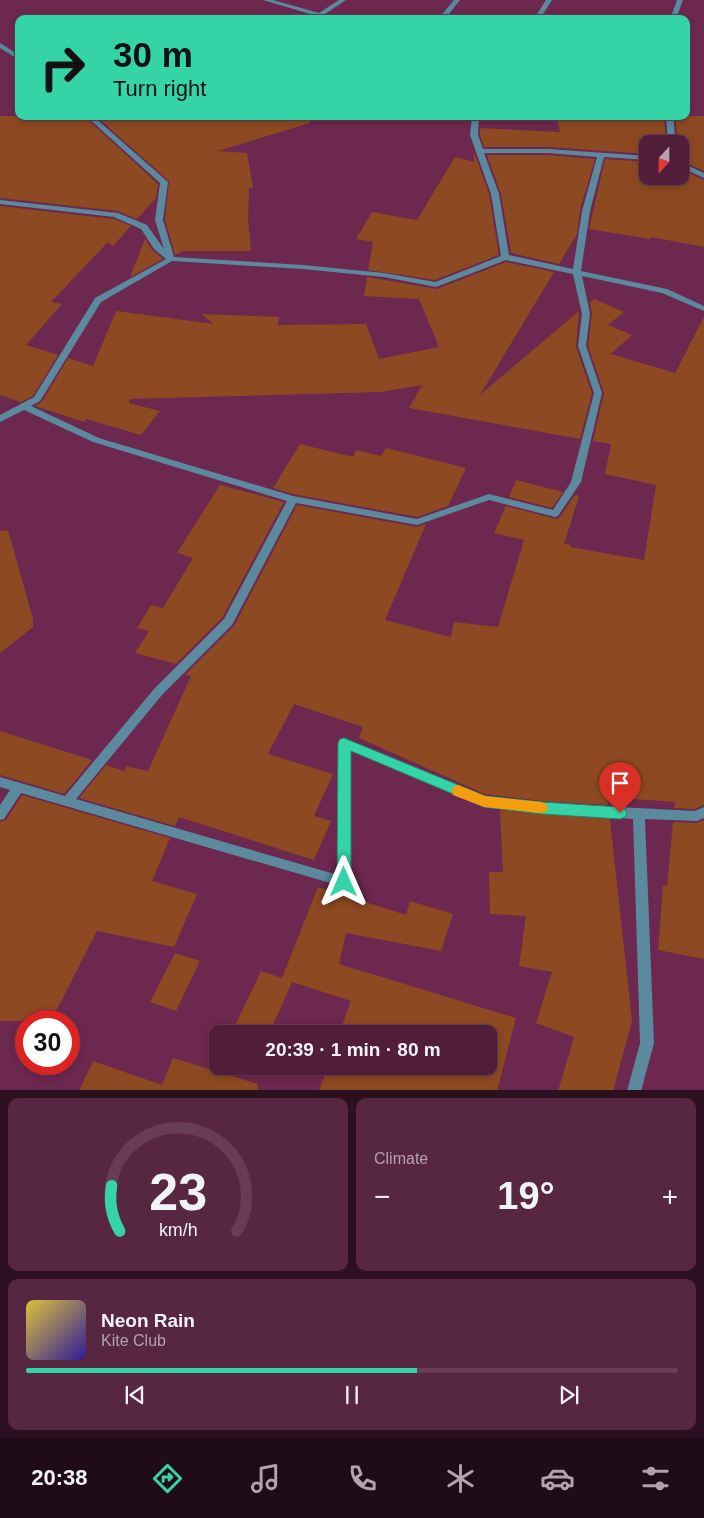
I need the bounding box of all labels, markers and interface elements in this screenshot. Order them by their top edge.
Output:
icon: right [30,35,95,100]
text: 30 m [113,35,193,74]
text: Turn right [113,76,206,101]
north arrow [639,135,689,185]
map controls [639,135,689,185]
pin [599,762,641,813]
icon: arrive [606,769,634,797]
position arrow [317,855,369,907]
speed limit sign: 30 [15,1010,80,1075]
text: 20:39 · 1 min · 80 m [265,1039,441,1060]
text: Climate [374,1150,428,1167]
text: 23 [149,1163,207,1221]
text: 19° [497,1175,555,1217]
text: − [374,1181,390,1212]
text: + [662,1181,678,1212]
text: km/h [159,1220,197,1240]
text: Neon Rain [101,1310,195,1331]
text: Kite Club [101,1332,166,1349]
icon: previous [121,1381,149,1409]
icon: pause [338,1381,366,1409]
icon: next [555,1381,583,1409]
icon: directions [150,1461,185,1496]
icon: music [248,1461,283,1496]
icon: phone [345,1461,380,1496]
icon: climate [443,1461,478,1496]
icon: car [540,1461,575,1496]
icon: filters [638,1461,673,1496]
text: 20:38 [31,1465,88,1490]

